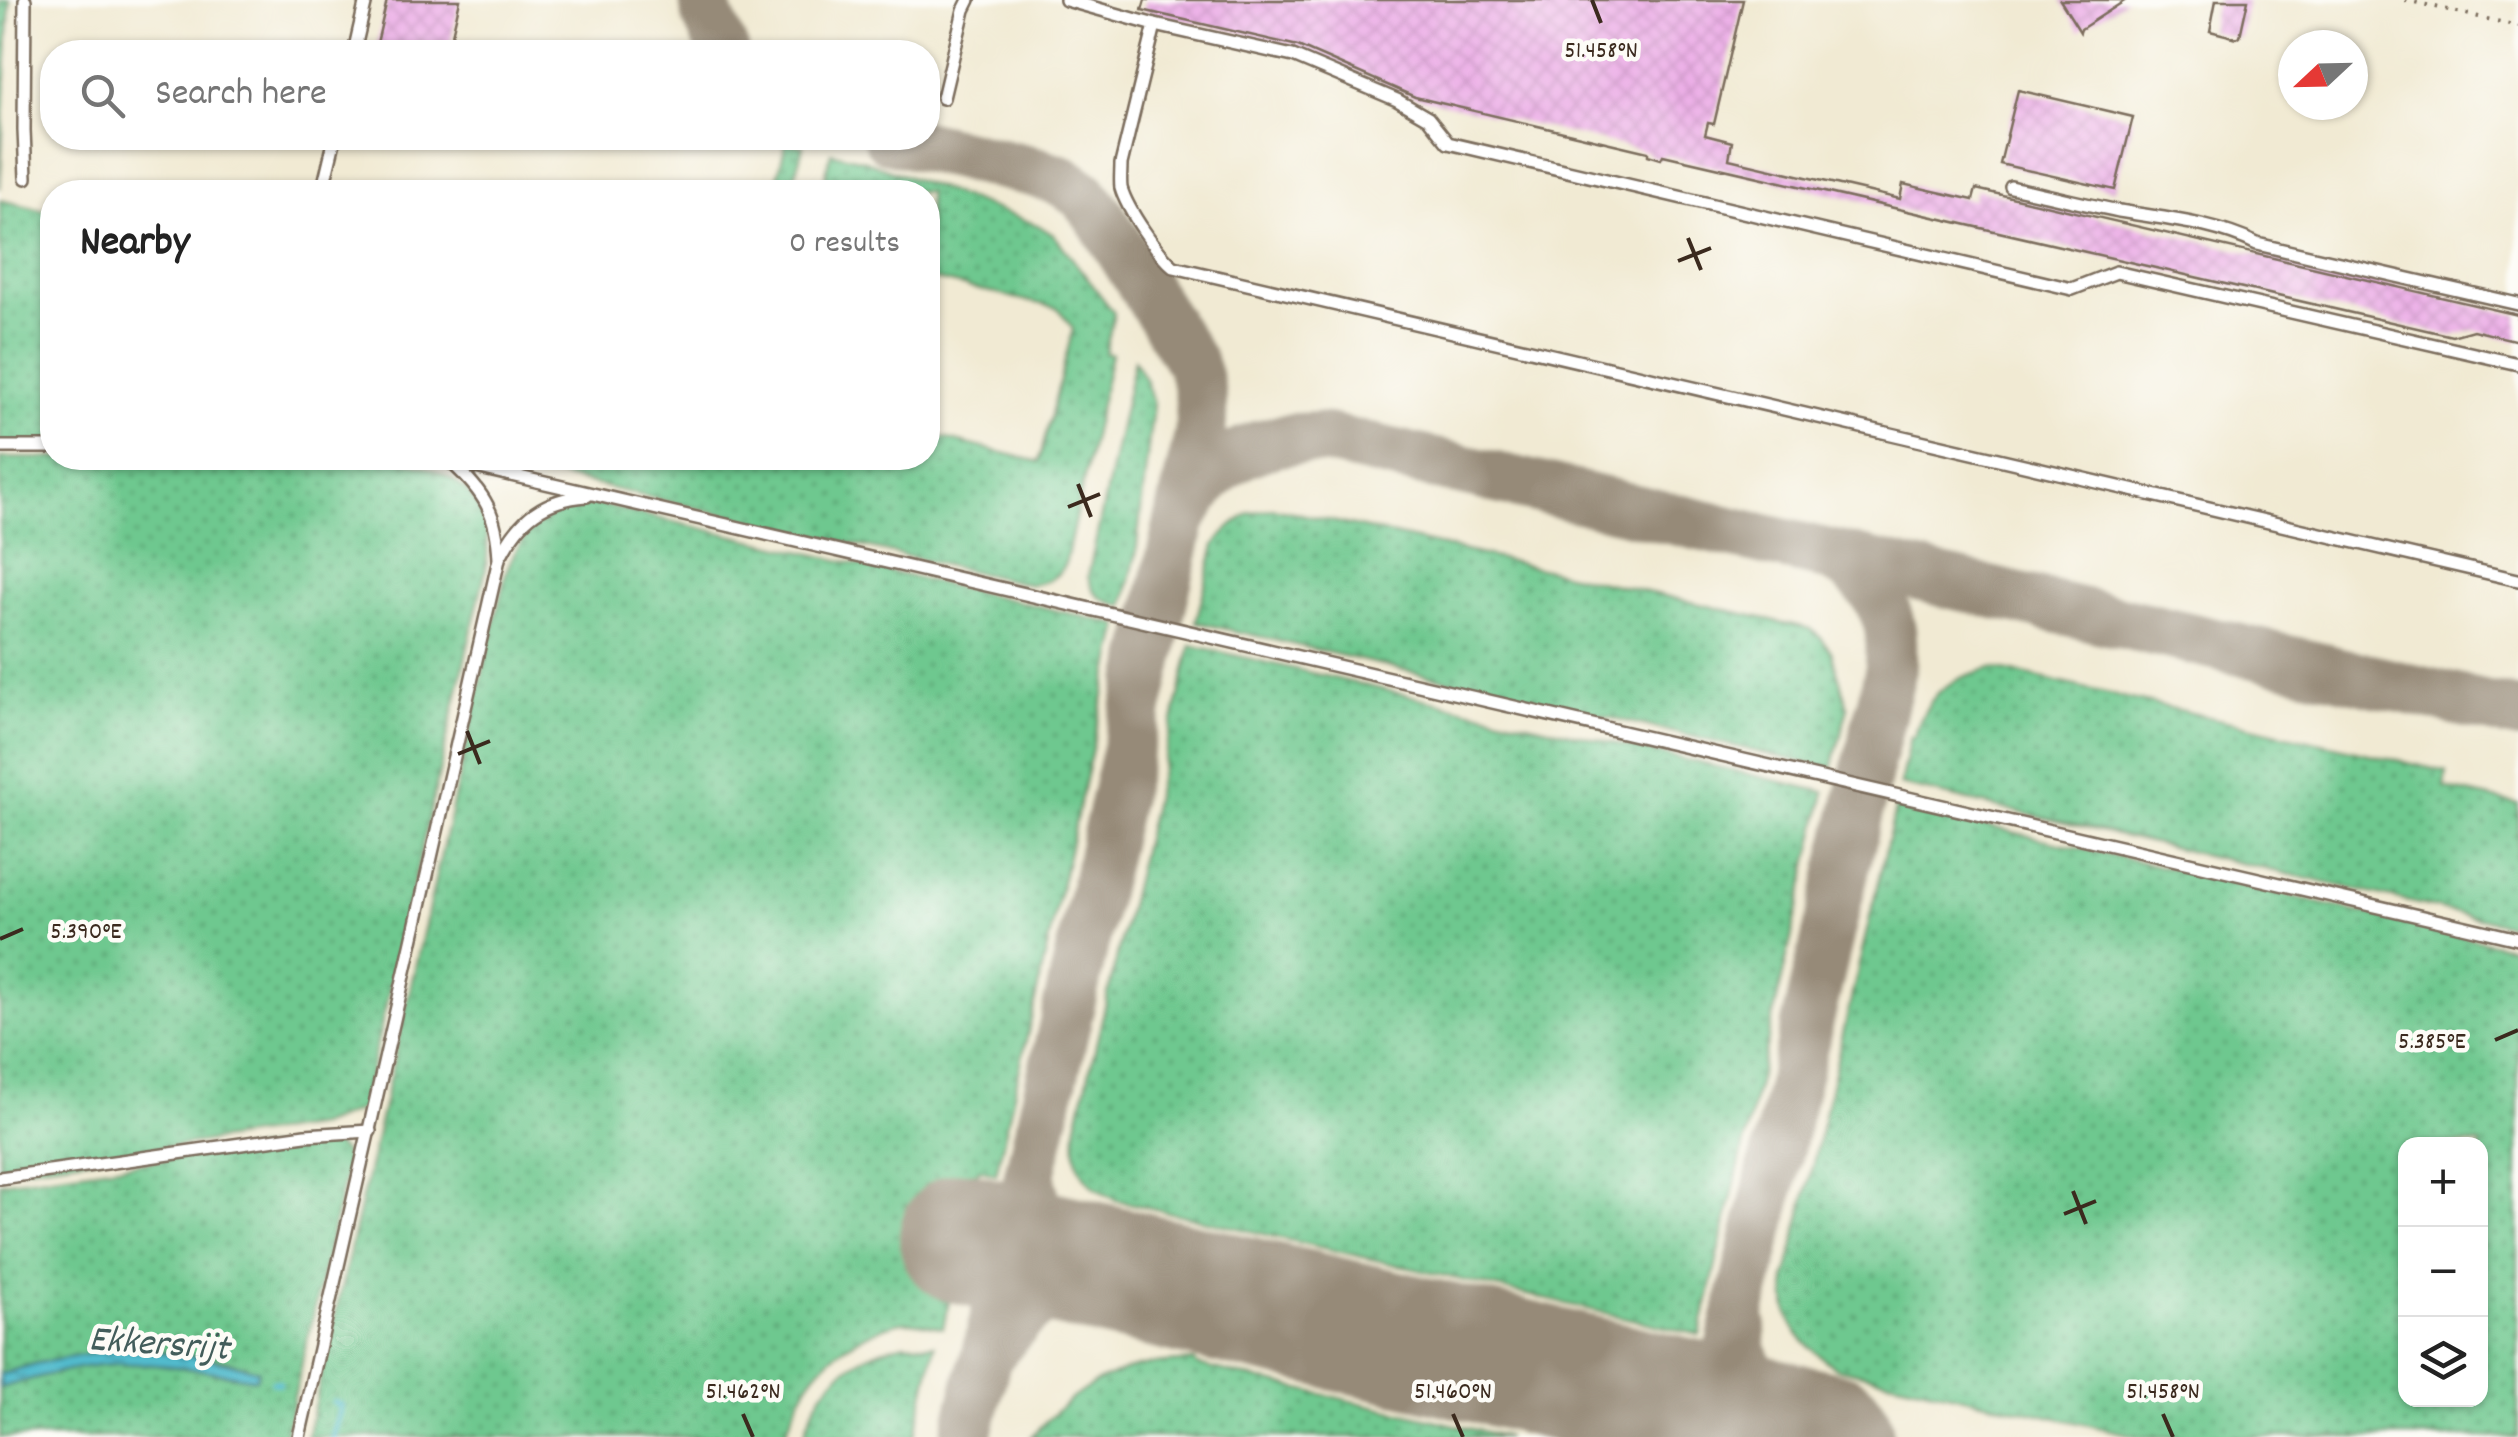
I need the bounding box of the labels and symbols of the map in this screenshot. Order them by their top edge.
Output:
north arrow [2278,30,2368,120]
text: 51.458°N [1564,34,1638,70]
text: 5.390°E [50,915,122,951]
text: 5.385°E [2398,1025,2467,1061]
water label: Ekkersrijt [87,1314,234,1379]
text: 51.462°N [705,1375,781,1411]
text: 51.460°N [1414,1375,1492,1411]
text: 51.458°N [2126,1375,2200,1411]

